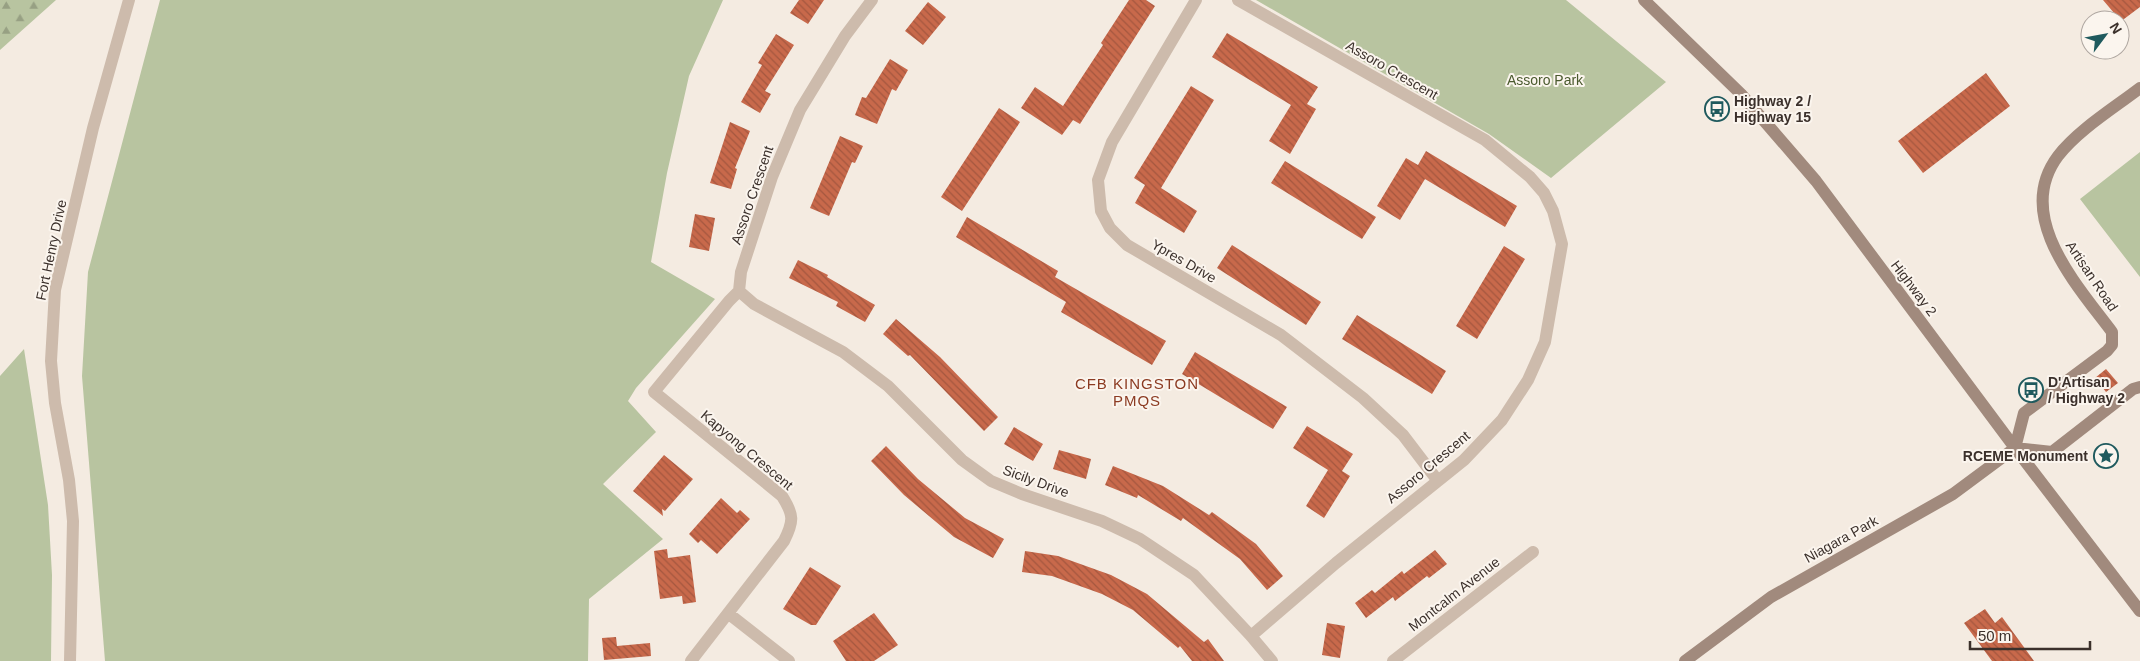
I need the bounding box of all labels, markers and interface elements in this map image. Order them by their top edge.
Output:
north arrow [2080,10,2130,60]
text: N [2107,20,2125,37]
street label: Assoro Crescent [1343,37,1441,103]
park label: Assoro Park [1507,72,1584,88]
place label: Highway 2 / Highway 15 [1734,93,1811,125]
bus stop icon: Highway 2 / Highway 15 [1704,96,1730,122]
street label: Assoro Crescent [728,143,776,247]
street label: Fort Henry Drive [32,198,70,302]
street label: Ypres Drive [1149,236,1219,286]
street label: Artisan Road [2063,238,2121,314]
street label: Highway 2 [1888,257,1940,319]
place label: D'Artisan / Highway 2 [2048,374,2125,406]
district label: CFB KINGSTON PMQS [1075,375,1199,409]
bus stop icon: D'Artisan / Highway 2 [2018,377,2044,403]
street label: Kapyong Crescent [698,407,796,493]
street label: Assoro Crescent [1383,428,1473,506]
place icon: RCEME Monument [2093,443,2119,469]
place label: RCEME Monument [1963,448,2088,464]
street label: Sicily Drive [1001,462,1071,500]
street label: Niagara Park [1801,512,1881,566]
street label: Montcalm Avenue [1405,553,1503,634]
scale bar [1970,618,2090,650]
text: 50 m [1978,627,2011,644]

